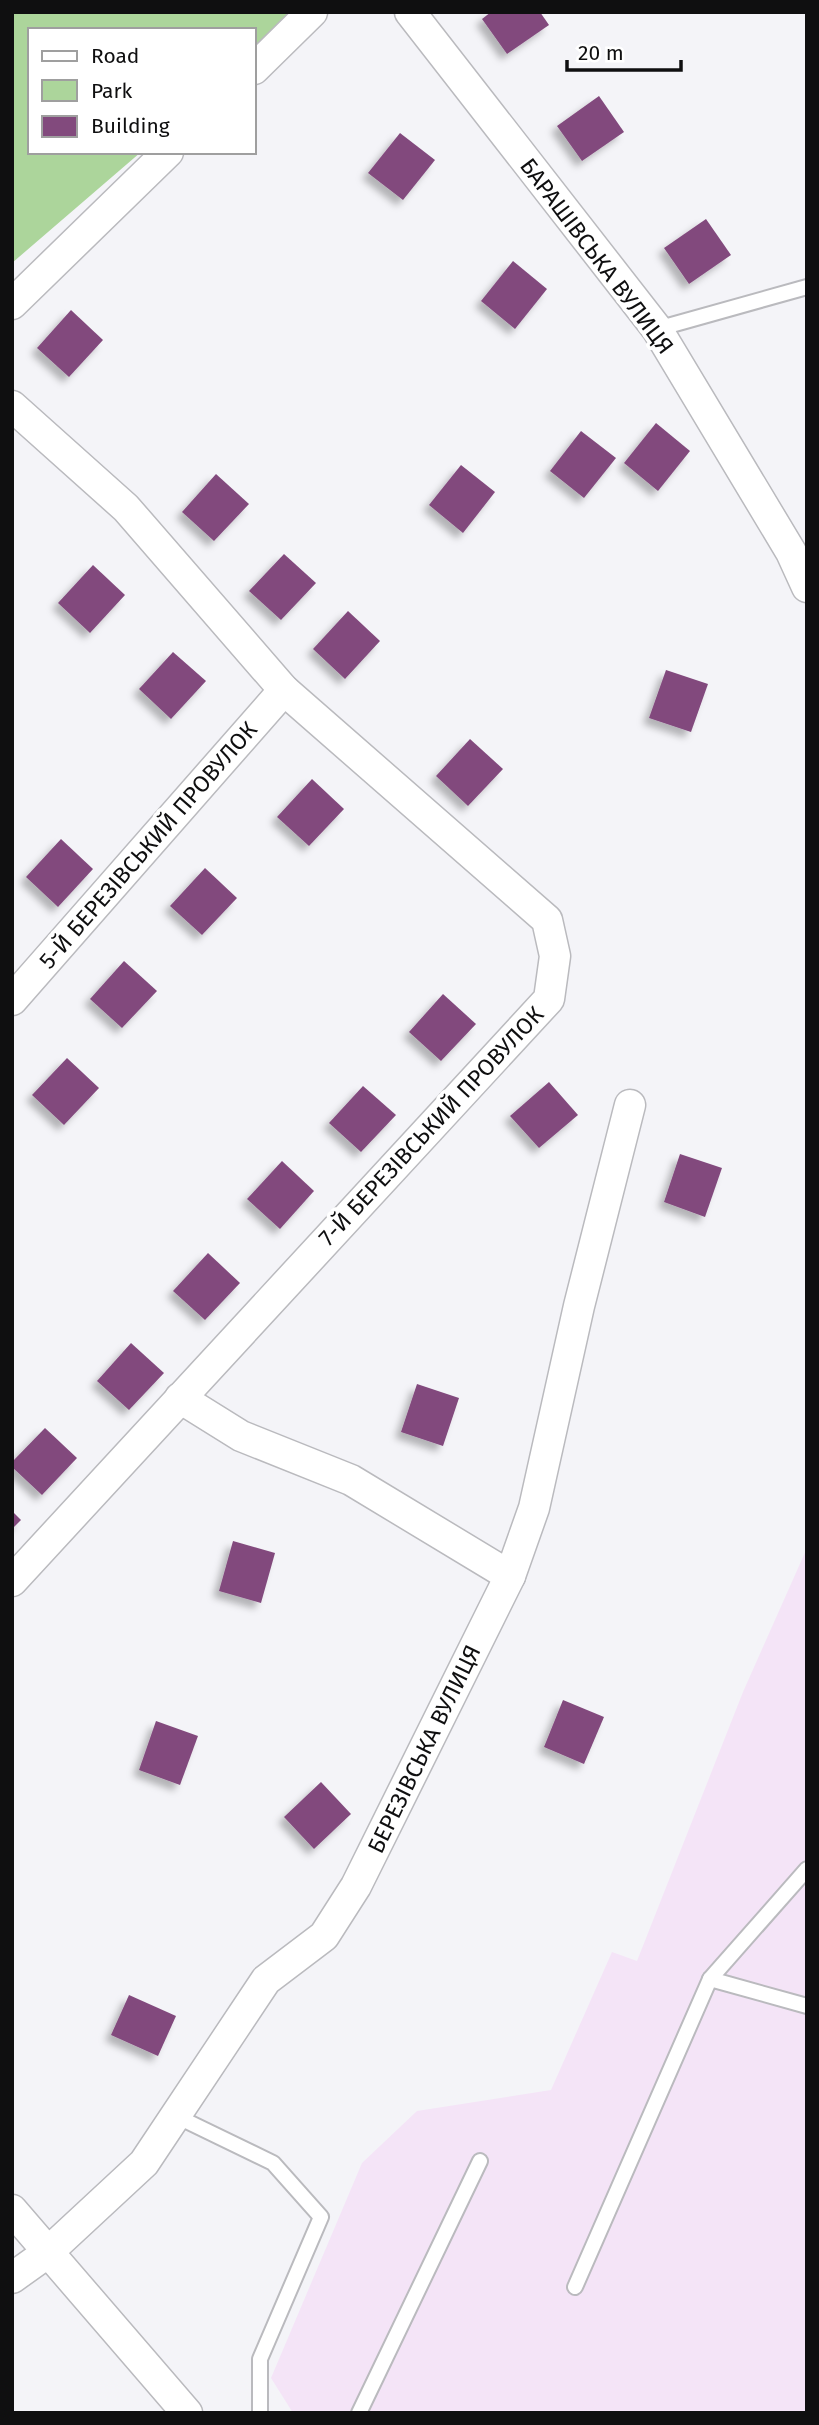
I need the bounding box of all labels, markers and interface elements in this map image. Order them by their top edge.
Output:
legend [28,28,256,154]
scale bar [567,28,681,72]
text: 20 m [578,40,624,66]
text: Road [91,43,139,69]
text: Park [91,78,133,104]
text: Building [91,113,170,139]
street label: БАРАШІВСЬКА ВУЛИЦЯ [514,153,680,359]
street label: 5-Й БЕРЕЗІВСЬКИЙ ПРОВУЛОК [33,715,263,974]
street label: 7-Й БЕРЕЗІВСЬКИЙ ПРОВУЛОК [313,1000,550,1251]
street label: БЕРЕЗІВСЬКА ВУЛИЦЯ [361,1640,487,1858]

